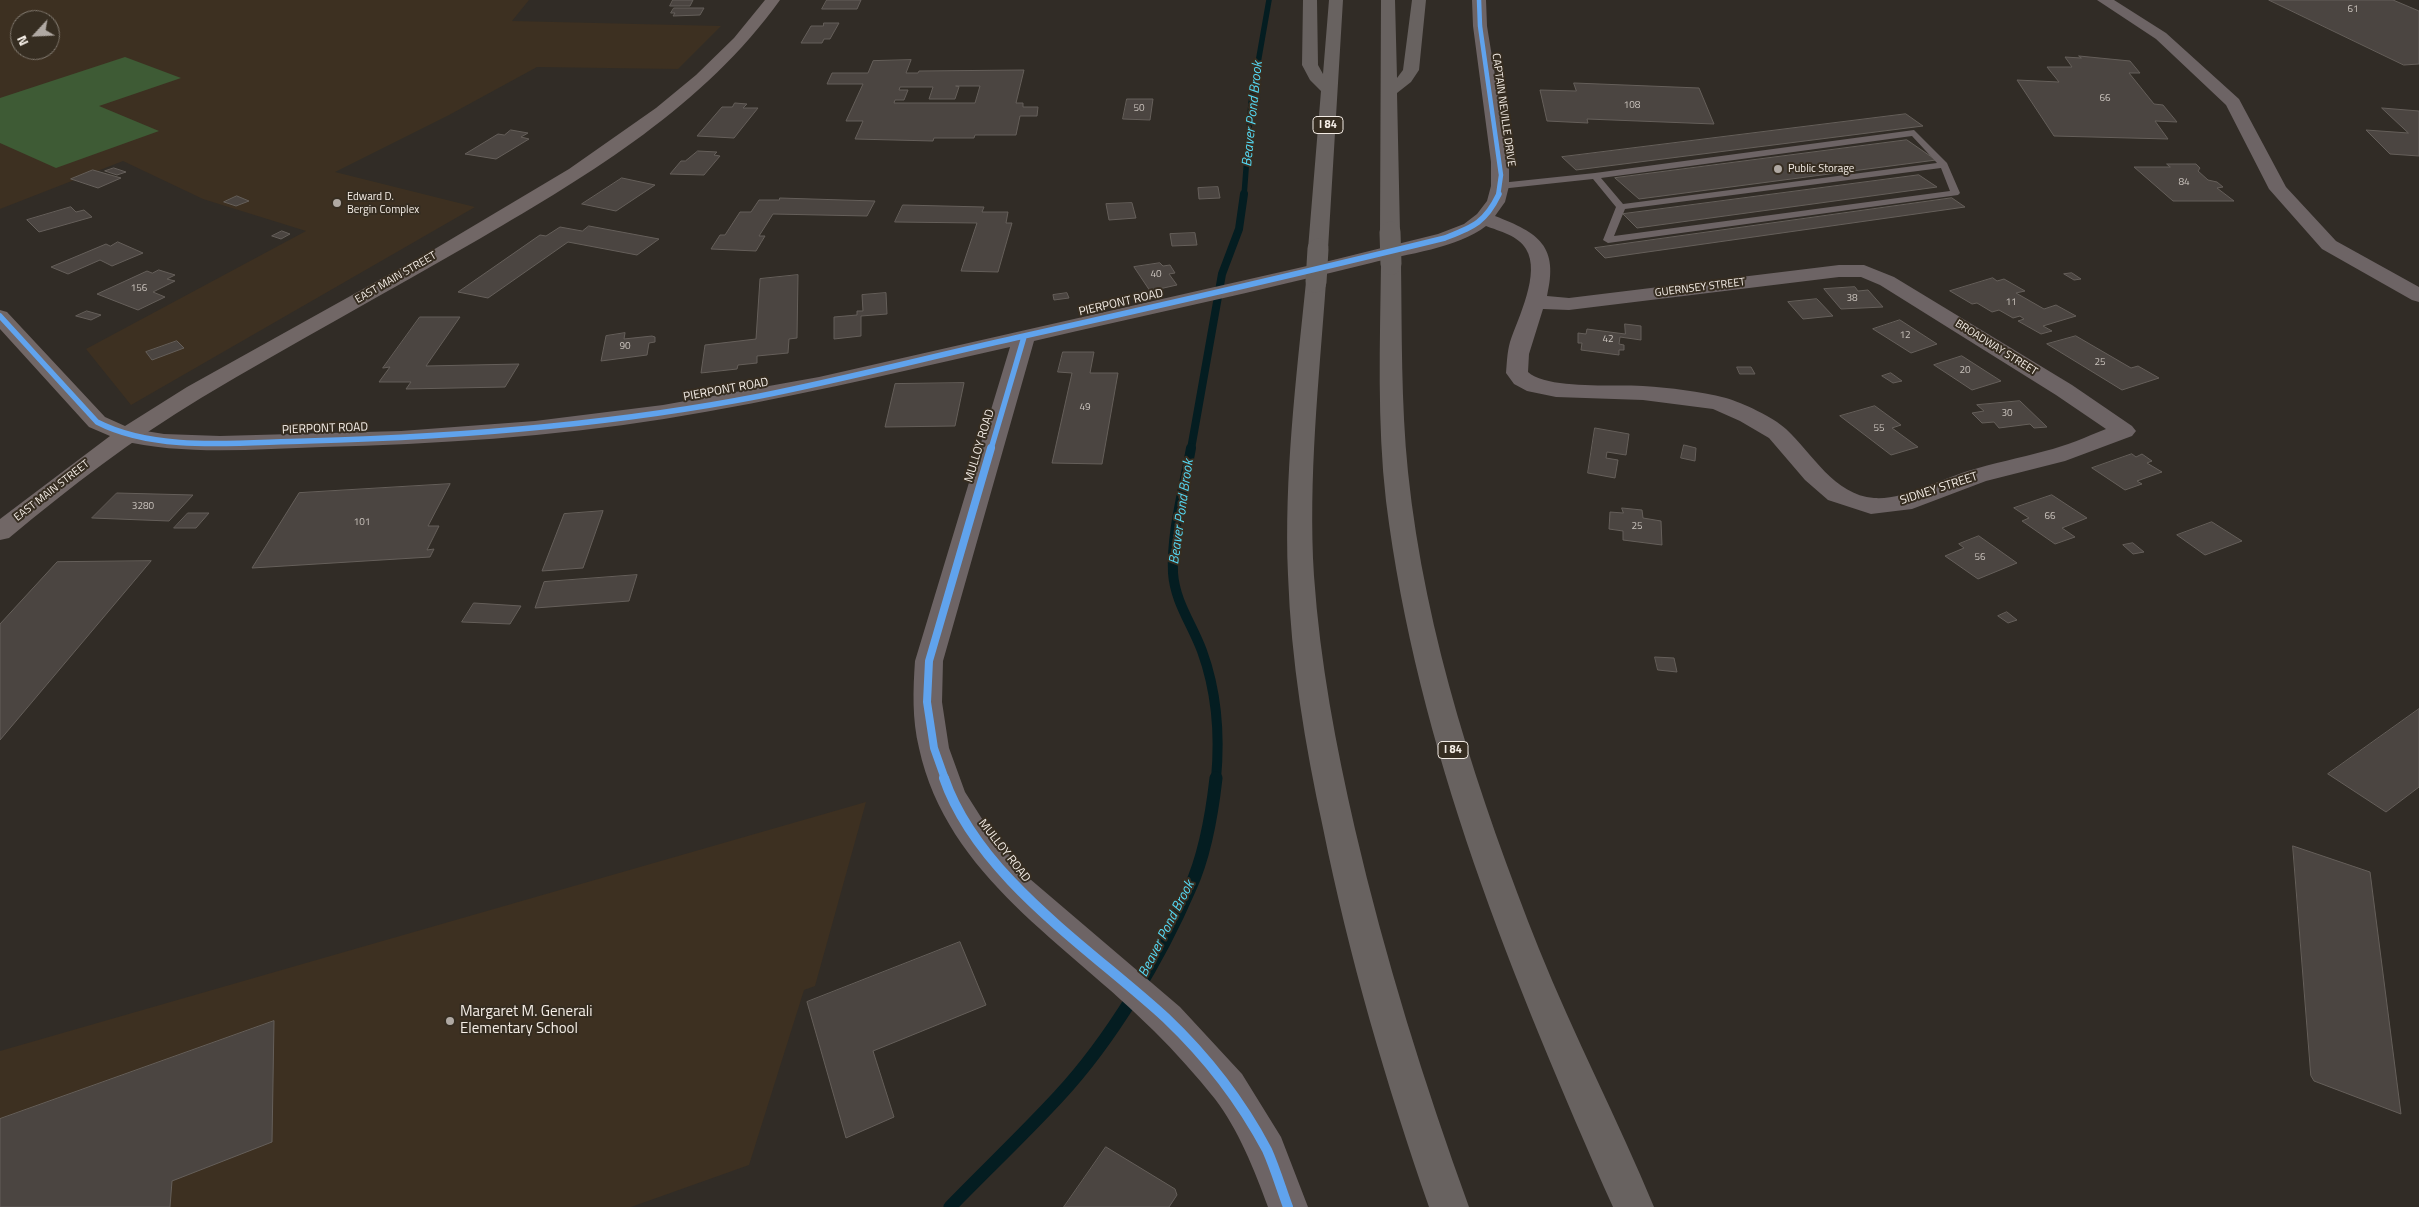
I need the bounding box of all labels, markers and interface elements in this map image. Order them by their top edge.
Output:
house number: 61 [2347,4,2359,16]
north arrow [10,10,60,60]
text: N [10,32,33,50]
street label: CAPTAIN NEVILLE DRIVE [1489,53,1517,167]
water label: Beaver Pond Brook [1239,61,1267,167]
house number: 66 [2099,93,2111,105]
house number: 108 [1624,100,1640,112]
house number: 50 [1133,103,1145,115]
road number: I 84 [1313,116,1343,134]
place label: Public Storage [1788,162,1854,176]
marker: Public Storage [1772,163,1784,175]
house number: 84 [2178,177,2190,189]
place label: Edward D. Bergin Complex [347,190,419,216]
marker: Edward D. Bergin Complex [331,197,343,209]
street label: EAST MAIN STREET [353,249,439,307]
house number: 40 [1150,269,1162,281]
street label: GUERNSEY STREET [1654,276,1746,300]
house number: 156 [131,283,147,295]
street label: PIERPONT ROAD [1077,286,1165,320]
house number: 38 [1846,293,1858,305]
house number: 11 [2005,297,2017,309]
street label: BROADWAY STREET [1952,317,2040,379]
house number: 12 [1899,330,1911,342]
house number: 42 [1602,334,1614,346]
house number: 90 [619,341,631,353]
house number: 25 [2094,357,2106,369]
house number: 20 [1959,365,1971,377]
street label: PIERPONT ROAD [682,375,770,405]
house number: 49 [1079,402,1091,414]
street label: MULLOY ROAD [962,408,998,484]
house number: 30 [2001,408,2013,420]
street label: PIERPONT ROAD [282,420,368,438]
house number: 55 [1873,423,1885,435]
street label: EAST MAIN STREET [12,458,92,524]
water label: Beaver Pond Brook [1166,458,1198,566]
street label: SIDNEY STREET [1898,470,1980,508]
house number: 3280 [132,501,154,513]
house number: 66 [2044,511,2056,523]
house number: 101 [354,517,370,529]
house number: 25 [1631,521,1643,533]
house number: 56 [1974,552,1986,564]
road number: I 84 [1438,742,1468,758]
street label: MULLOY ROAD [975,817,1033,885]
water label: Beaver Pond Brook [1136,878,1198,980]
place label: Margaret M. Generali Elementary School [460,1003,593,1038]
marker: Margaret M. Generali Elementary School [444,1015,456,1027]

